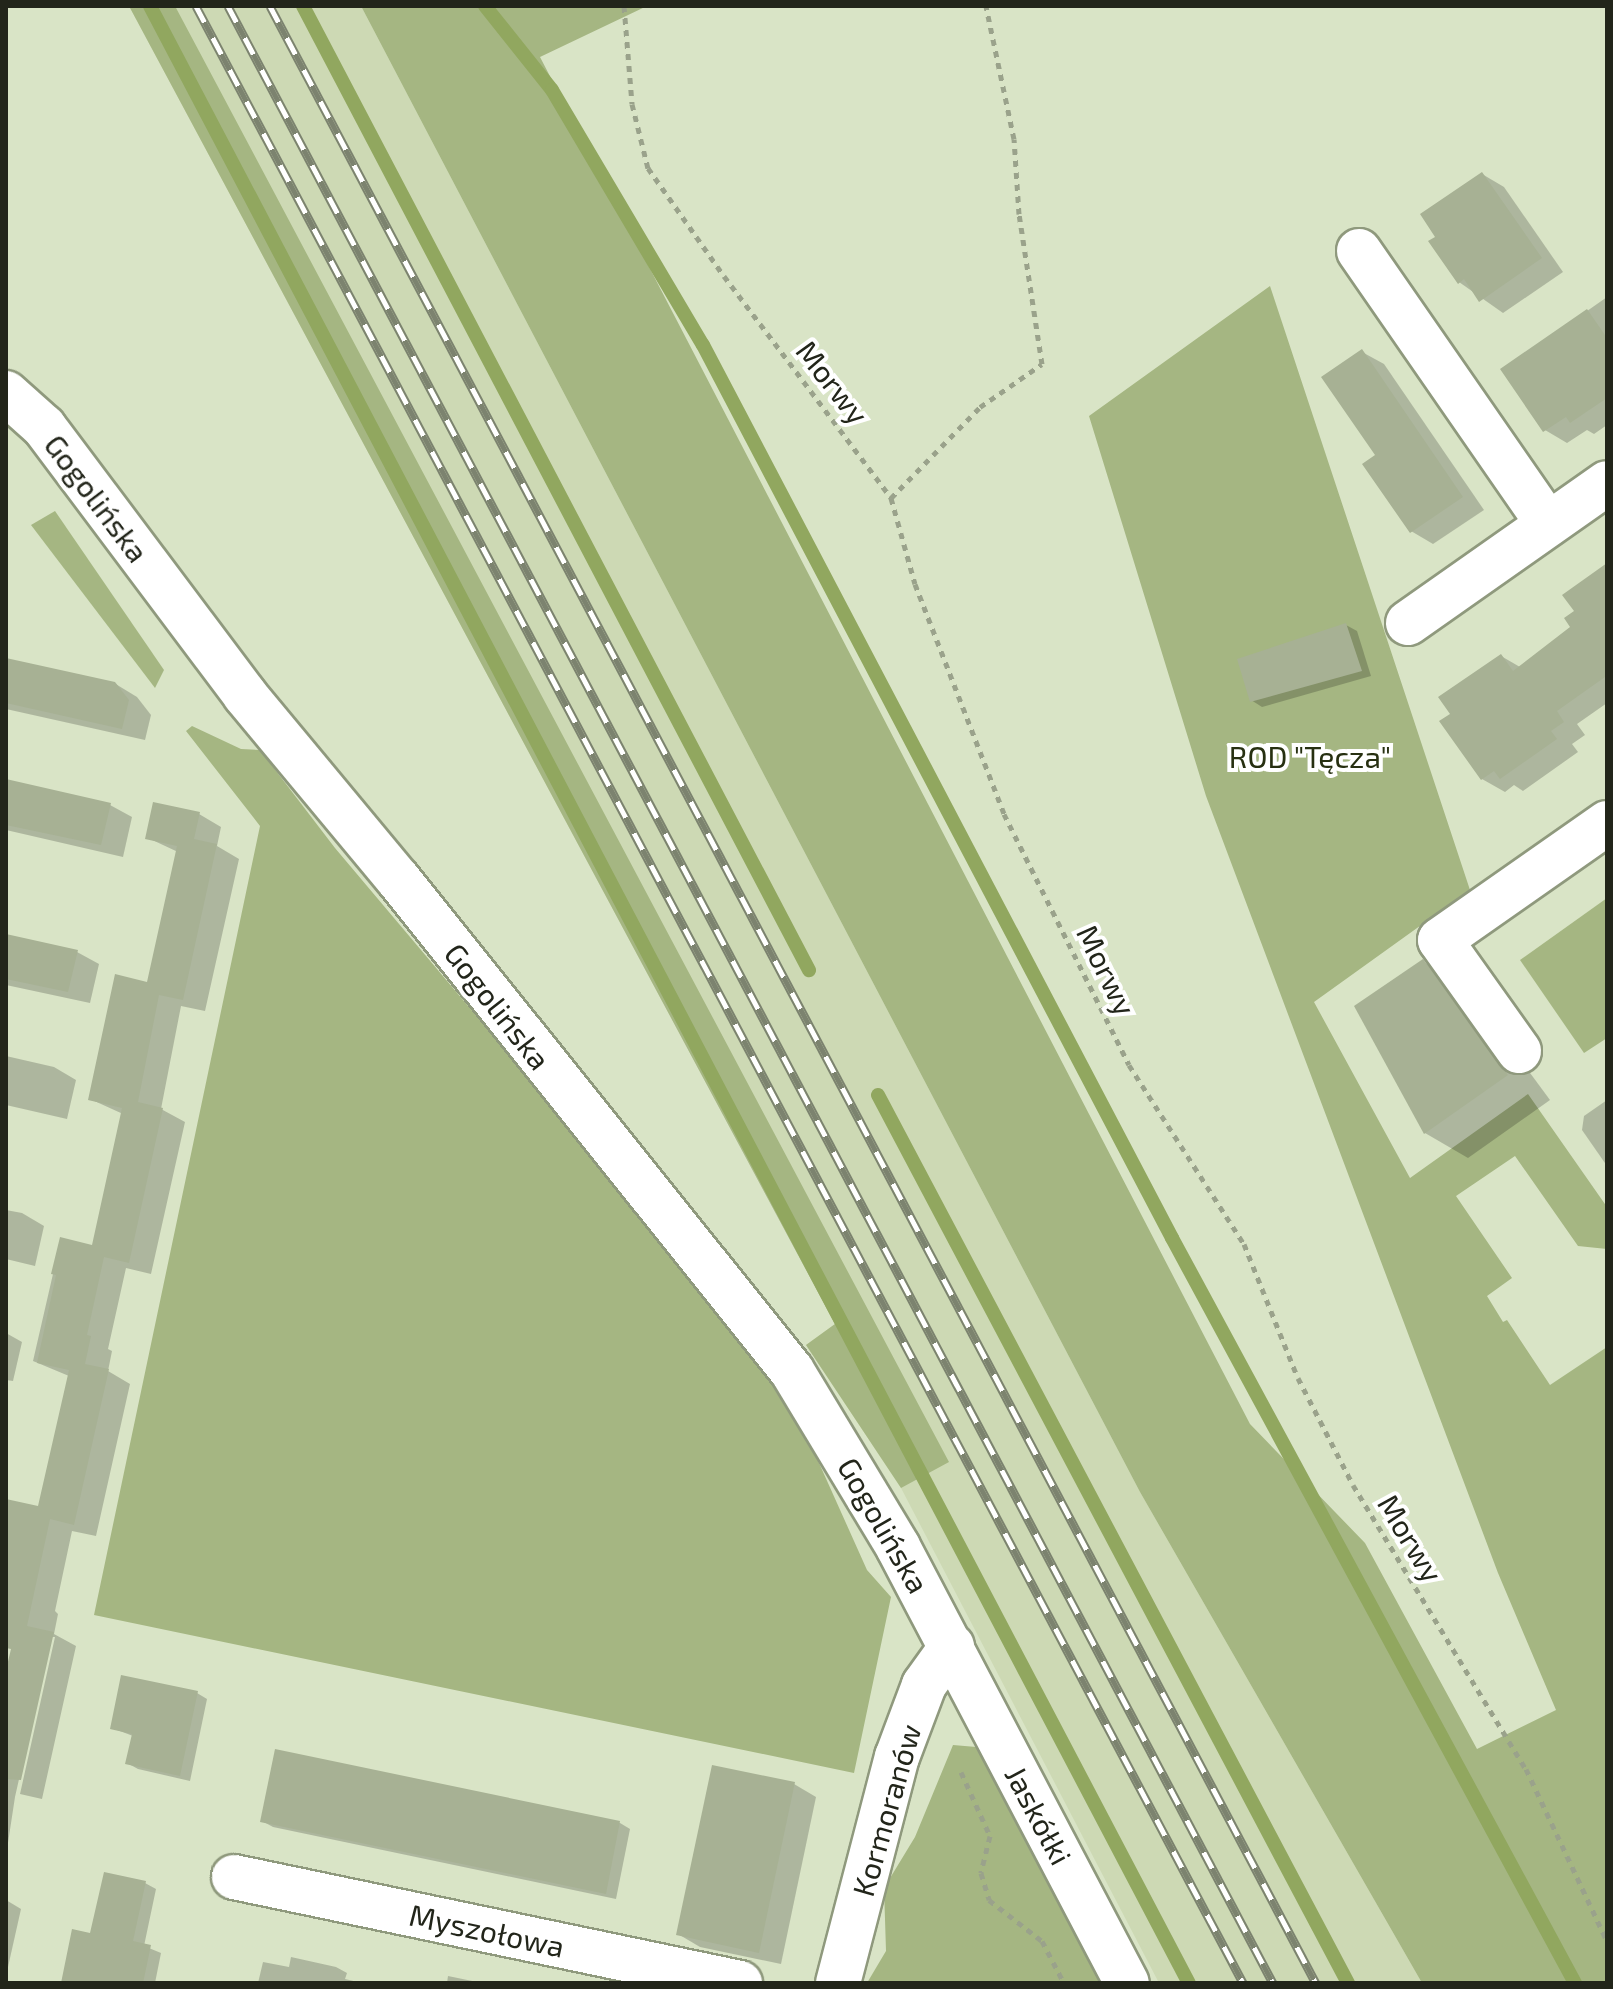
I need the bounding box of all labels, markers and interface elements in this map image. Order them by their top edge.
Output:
street label: Morwy [789,333,877,431]
street label: Gogolińska [37,427,157,569]
park label: ROD "Tęcza" [1229,738,1391,774]
street label: Morwy [1070,919,1144,1021]
street label: Gogolińska [438,936,558,1076]
street label: Gogolińska [831,1451,937,1599]
street label: Morwy [1371,1488,1451,1588]
street label: Kormoranów [844,1720,928,1900]
street label: Jaskółki [998,1760,1080,1870]
street label: Myszołowa [406,1896,568,1964]

